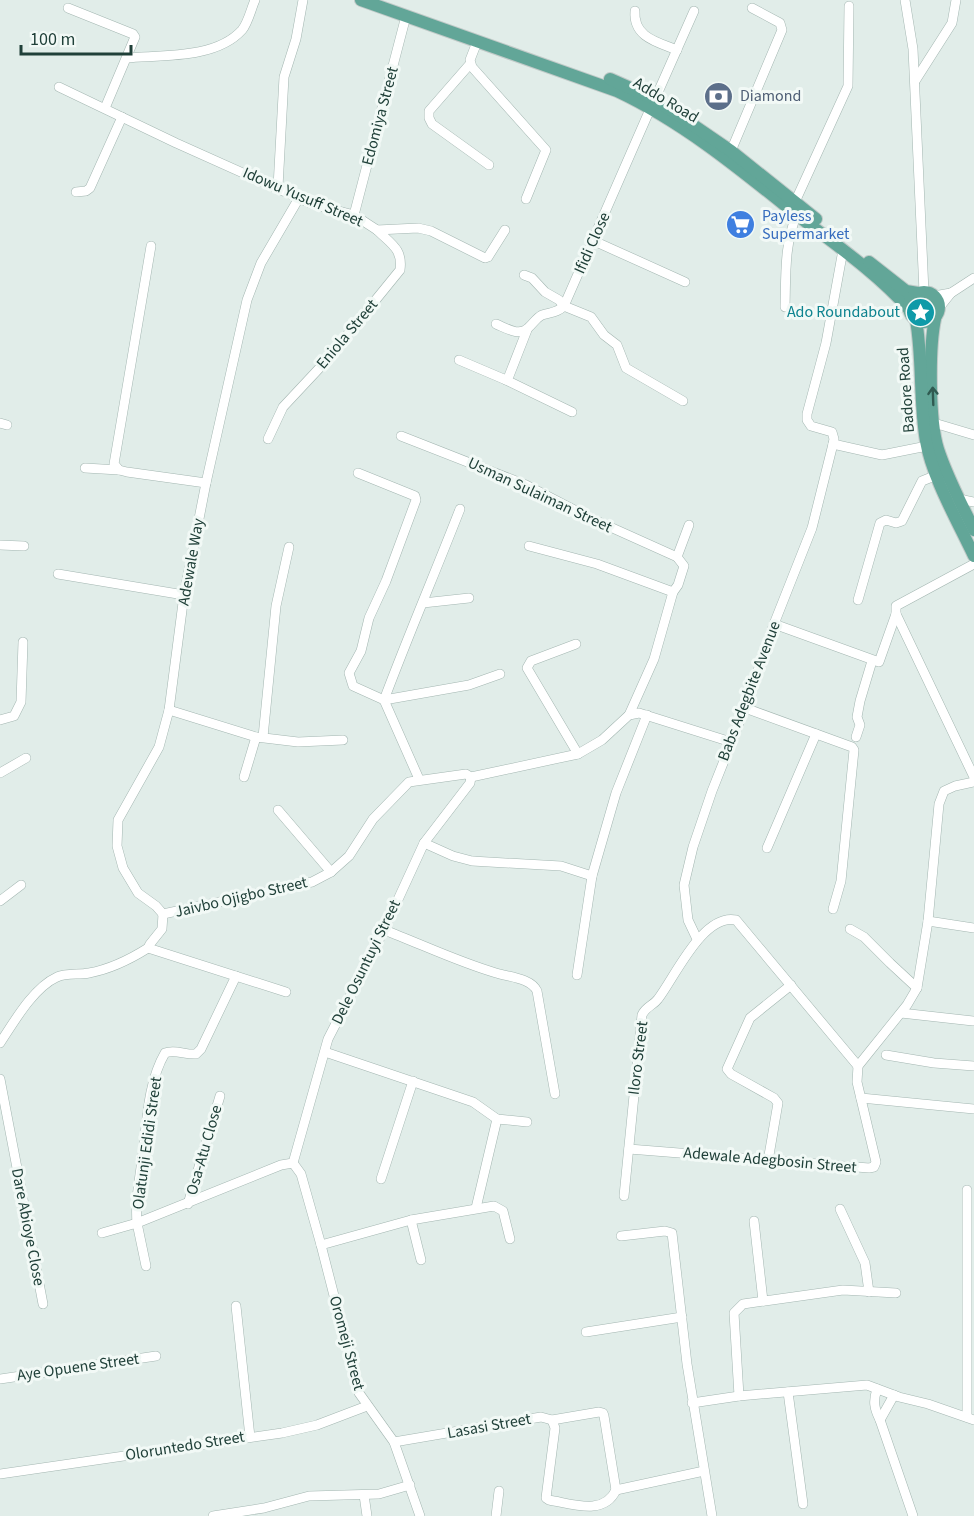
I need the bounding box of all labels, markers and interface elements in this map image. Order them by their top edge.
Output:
scale bar [21,18,130,56]
text: 100 m [30,27,75,52]
street label: Edomiya Street [356,64,404,168]
street label: Addo Road [629,72,703,128]
bank icon: Diamond [703,80,735,112]
place label: Diamond [740,85,801,107]
street label: Idowu Yusuff Street [239,162,367,233]
place label: Payless Supermarket [762,205,850,245]
street label: Ifidi Close [569,209,615,277]
supermarket icon: Payless Supermarket [725,209,757,241]
street label: Eniola Street [311,294,383,374]
place icon: Ado Roundabout [905,296,937,328]
place label: Ado Roundabout [787,301,901,323]
street label: Badore Road [892,346,920,434]
one-way arrow [927,386,938,406]
street label: Usman Sulaiman Street [464,452,616,538]
street label: Adewale Way [173,516,210,607]
street label: Babs Adegbite Avenue [712,618,786,764]
street label: Jaivbo Ojigbo Street [173,871,310,923]
street label: Dele Osuntuyi Street [326,895,406,1028]
street label: Iloro Street [623,1019,654,1096]
street label: Olatunji Edidi Street [127,1075,167,1211]
street label: Osa-Atu Close [181,1102,227,1198]
street label: Adewale Adegbosin Street [682,1141,858,1179]
street label: Dare Abioye Close [6,1166,50,1288]
street label: Oromeji Street [324,1293,370,1393]
street label: Aye Opuene Street [15,1347,141,1386]
street label: Lasasi Street [445,1408,533,1444]
street label: Oloruntedo Street [124,1426,247,1466]

